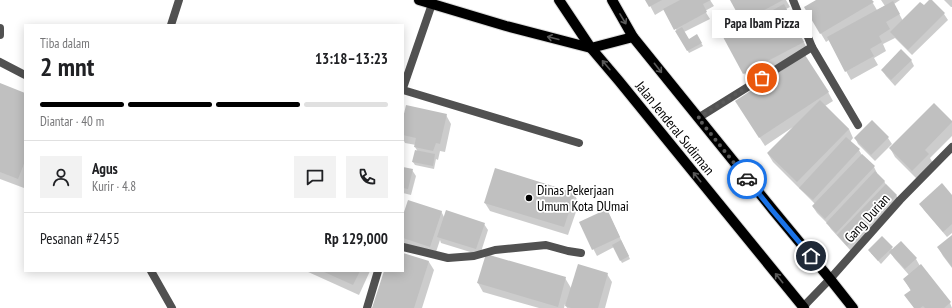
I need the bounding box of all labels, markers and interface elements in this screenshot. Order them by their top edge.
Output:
callout: Papa Ibam Pizza [712,10,812,38]
one-way arrow [619,12,627,24]
text: Papa Ibam Pizza [724,15,800,32]
one-way arrow [547,34,560,42]
text: Tiba dalam [40,35,90,52]
text: 13:18–13:23 [315,49,388,68]
text: 2 mnt [40,50,94,83]
one-way arrow [601,60,610,71]
pin [745,61,779,95]
one-way arrow [653,62,662,73]
icon: bag [751,67,773,89]
street label: Jalan Jenderal Sudirman [631,77,718,179]
text: Diantar · 40 m [40,113,104,130]
button: person [40,156,82,198]
button: chat [294,156,336,198]
button: phone [346,156,388,198]
text: Agus [92,159,118,178]
courier [727,159,767,199]
icon: car [736,168,758,190]
one-way arrow [693,171,701,182]
text: Kurir · 4.8 [92,178,136,195]
place label: Dinas Pekerjaan Umum Kota DUmai [537,181,629,215]
street label: Gang Durian [840,190,894,246]
marker: Dinas Pekerjaan Umum Kota DUmai [524,193,534,203]
text: Pesanan #2455 [40,229,120,248]
text: Rp 129,000 [324,229,388,248]
pin [794,239,828,273]
icon: home [800,245,822,267]
one-way arrow [775,272,783,283]

